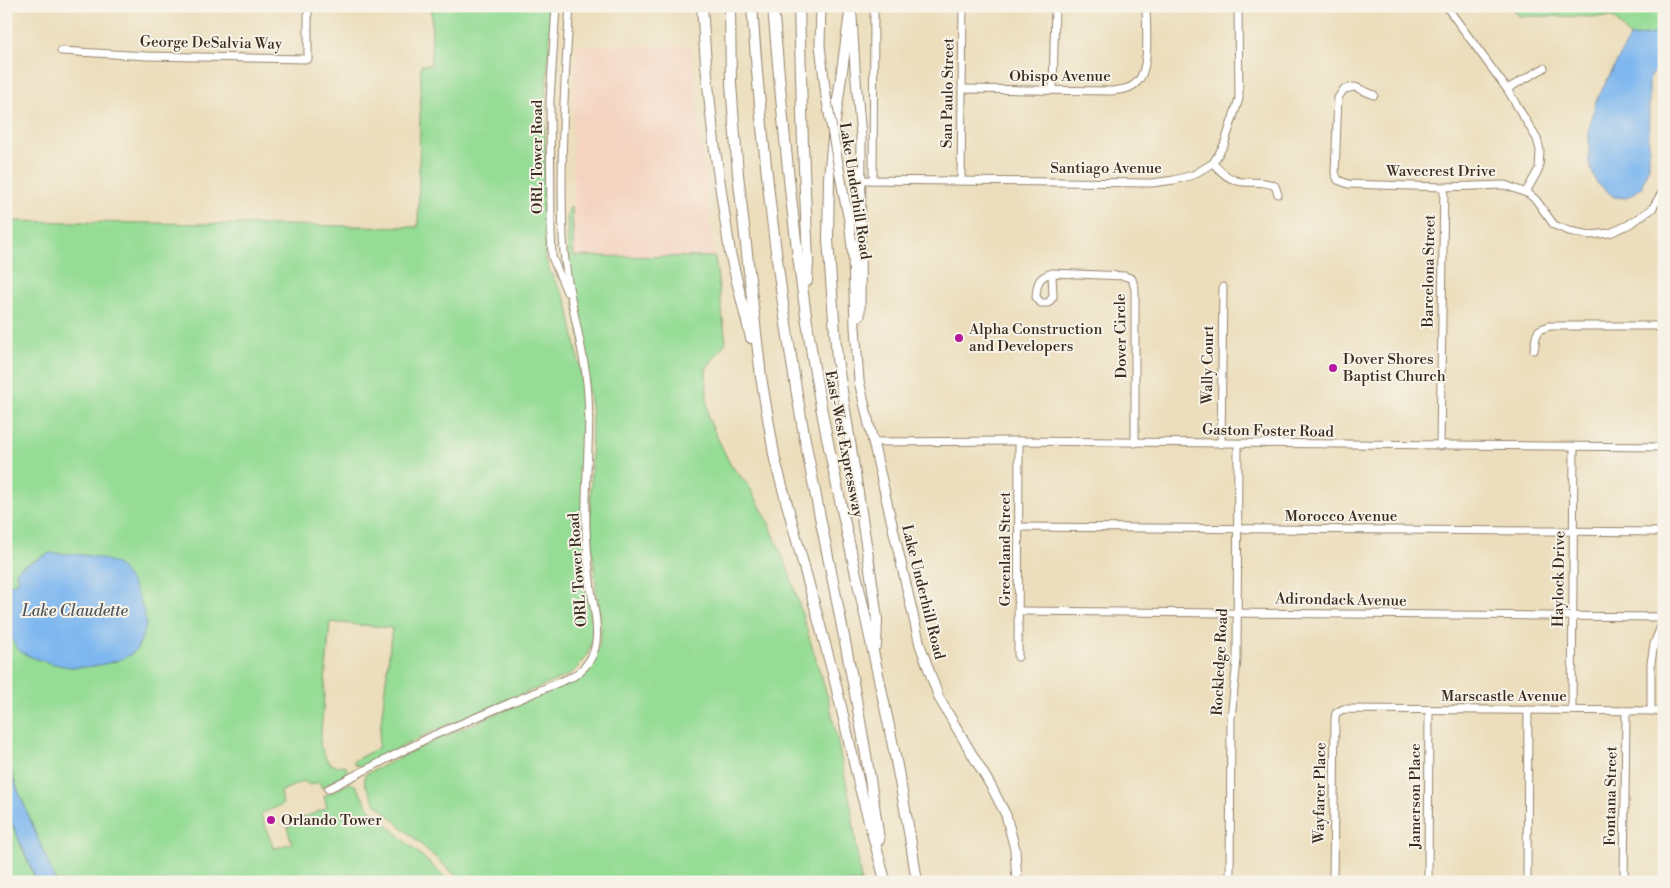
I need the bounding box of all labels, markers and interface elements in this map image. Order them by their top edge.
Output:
street label: George DeSalvia Way [140,32,283,54]
street label: San Paulo Street [938,37,958,148]
street label: Obispo Avenue [1009,67,1111,86]
street label: ORL Tower Road [528,99,547,214]
street label: Lake Underhill Road [835,121,875,261]
street label: Santiago Avenue [1050,159,1162,178]
street label: Wavecrest Drive [1385,162,1496,181]
street label: Barcelona Street [1418,214,1439,329]
street label: Dover Circle [1111,293,1131,379]
place label: Alpha Construction and Developers [968,320,1102,356]
street label: Wally Court [1198,325,1218,406]
marker: Alpha Construction and Developers [953,332,965,344]
place label: Dover Shores Baptist Church [1342,350,1446,386]
marker: Dover Shores Baptist Church [1327,362,1339,374]
street label: East-West Expressway [820,369,868,520]
street label: Gaston Foster Road [1202,420,1335,442]
street label: Greenland Street [996,491,1015,606]
street label: Morocco Avenue [1285,507,1397,526]
street label: ORL Tower Road [564,512,591,628]
street label: Lake Underhill Road [897,523,949,662]
street label: Haylock Drive [1549,531,1569,627]
street label: Adirondack Avenue [1274,589,1407,611]
water label: Lake Claudette [21,601,129,621]
street label: Rockledge Road [1208,607,1232,716]
street label: Marscastle Avenue [1441,687,1567,706]
street label: Wayfarer Place [1310,742,1330,845]
street label: Jamerson Place [1406,743,1425,850]
street label: Fontana Street [1601,745,1621,846]
place label: Orlando Tower [281,811,382,830]
marker: Orlando Tower [265,814,277,826]

